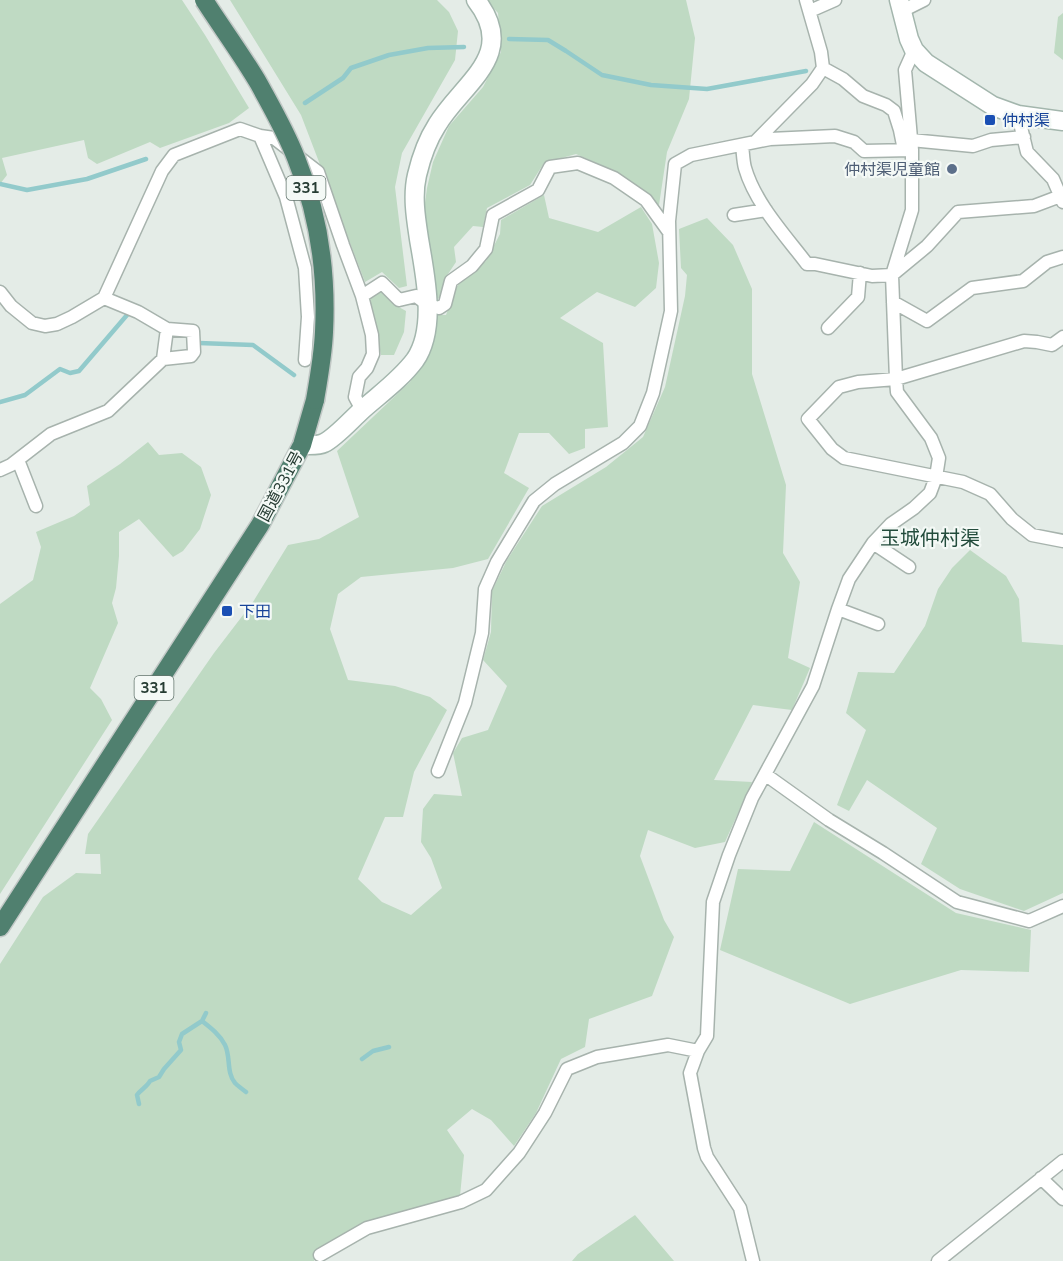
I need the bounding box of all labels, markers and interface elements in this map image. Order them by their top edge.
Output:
place label: 仲村渠 [1002,110,1050,132]
marker: 仲村渠 [983,113,997,127]
place label: 仲村渠児童館 [844,159,940,181]
marker: 仲村渠児童館 [945,162,959,176]
road number: 331 [286,176,326,200]
street label: 国道331号 [253,447,309,526]
district label: 玉城仲村渠 [880,525,980,552]
place label: 下田 [239,601,271,623]
marker: 下田 [220,604,234,618]
road number: 331 [134,676,174,700]

